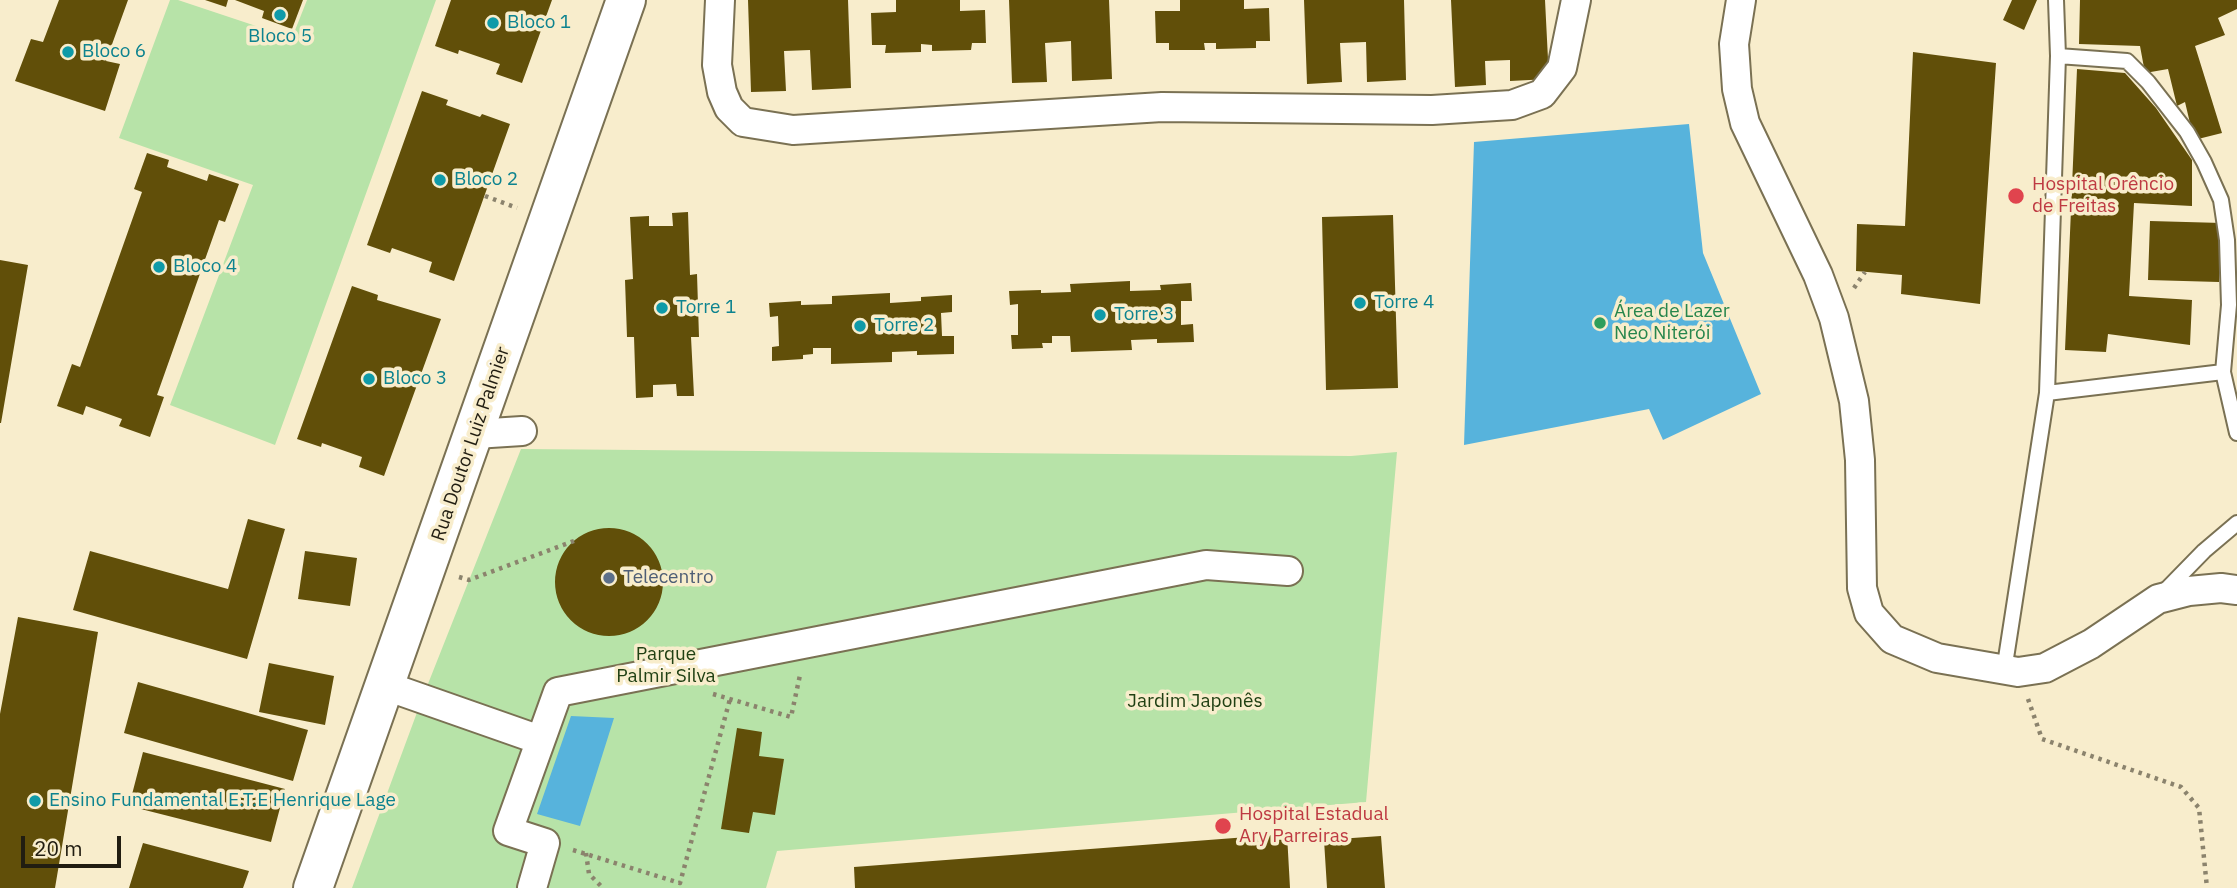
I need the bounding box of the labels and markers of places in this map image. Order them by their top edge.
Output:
marker: Bloco 5 [272,7,288,23]
place label: Bloco 1 [507,12,571,34]
marker: Bloco 1 [485,15,501,31]
place label: Bloco 5 [248,26,312,48]
place label: Bloco 6 [82,41,146,63]
marker: Bloco 6 [60,44,76,60]
place label: Bloco 2 [454,169,518,191]
marker: Bloco 2 [432,172,448,188]
place label: Hospital Orêncio de Freitas [2032,174,2174,218]
marker: Hospital Orêncio de Freitas [2006,186,2026,206]
place label: Bloco 4 [173,256,237,278]
marker: Bloco 4 [151,259,167,275]
place label: Torre 4 [1374,292,1434,314]
marker: Torre 4 [1352,295,1368,311]
place label: Torre 1 [676,297,736,319]
marker: Torre 1 [654,300,670,316]
place label: Área de Lazer Neo Niterói [1614,301,1730,345]
place label: Torre 3 [1114,304,1174,326]
marker: Torre 3 [1092,307,1108,323]
place label: Torre 2 [874,315,934,337]
marker: Área de Lazer Neo Niterói [1592,315,1608,331]
marker: Torre 2 [852,318,868,334]
place label: Bloco 3 [383,368,447,390]
marker: Bloco 3 [361,371,377,387]
place label: Telecentro [623,567,714,589]
marker: Telecentro [601,570,617,586]
place label: Ensino Fundamental E.T.E Henrique Lage [49,790,396,812]
marker: Ensino Fundamental E.T.E Henrique Lage [27,793,43,809]
place label: Hospital Estadual Ary Parreiras [1239,804,1389,848]
marker: Hospital Estadual Ary Parreiras [1213,816,1233,836]

